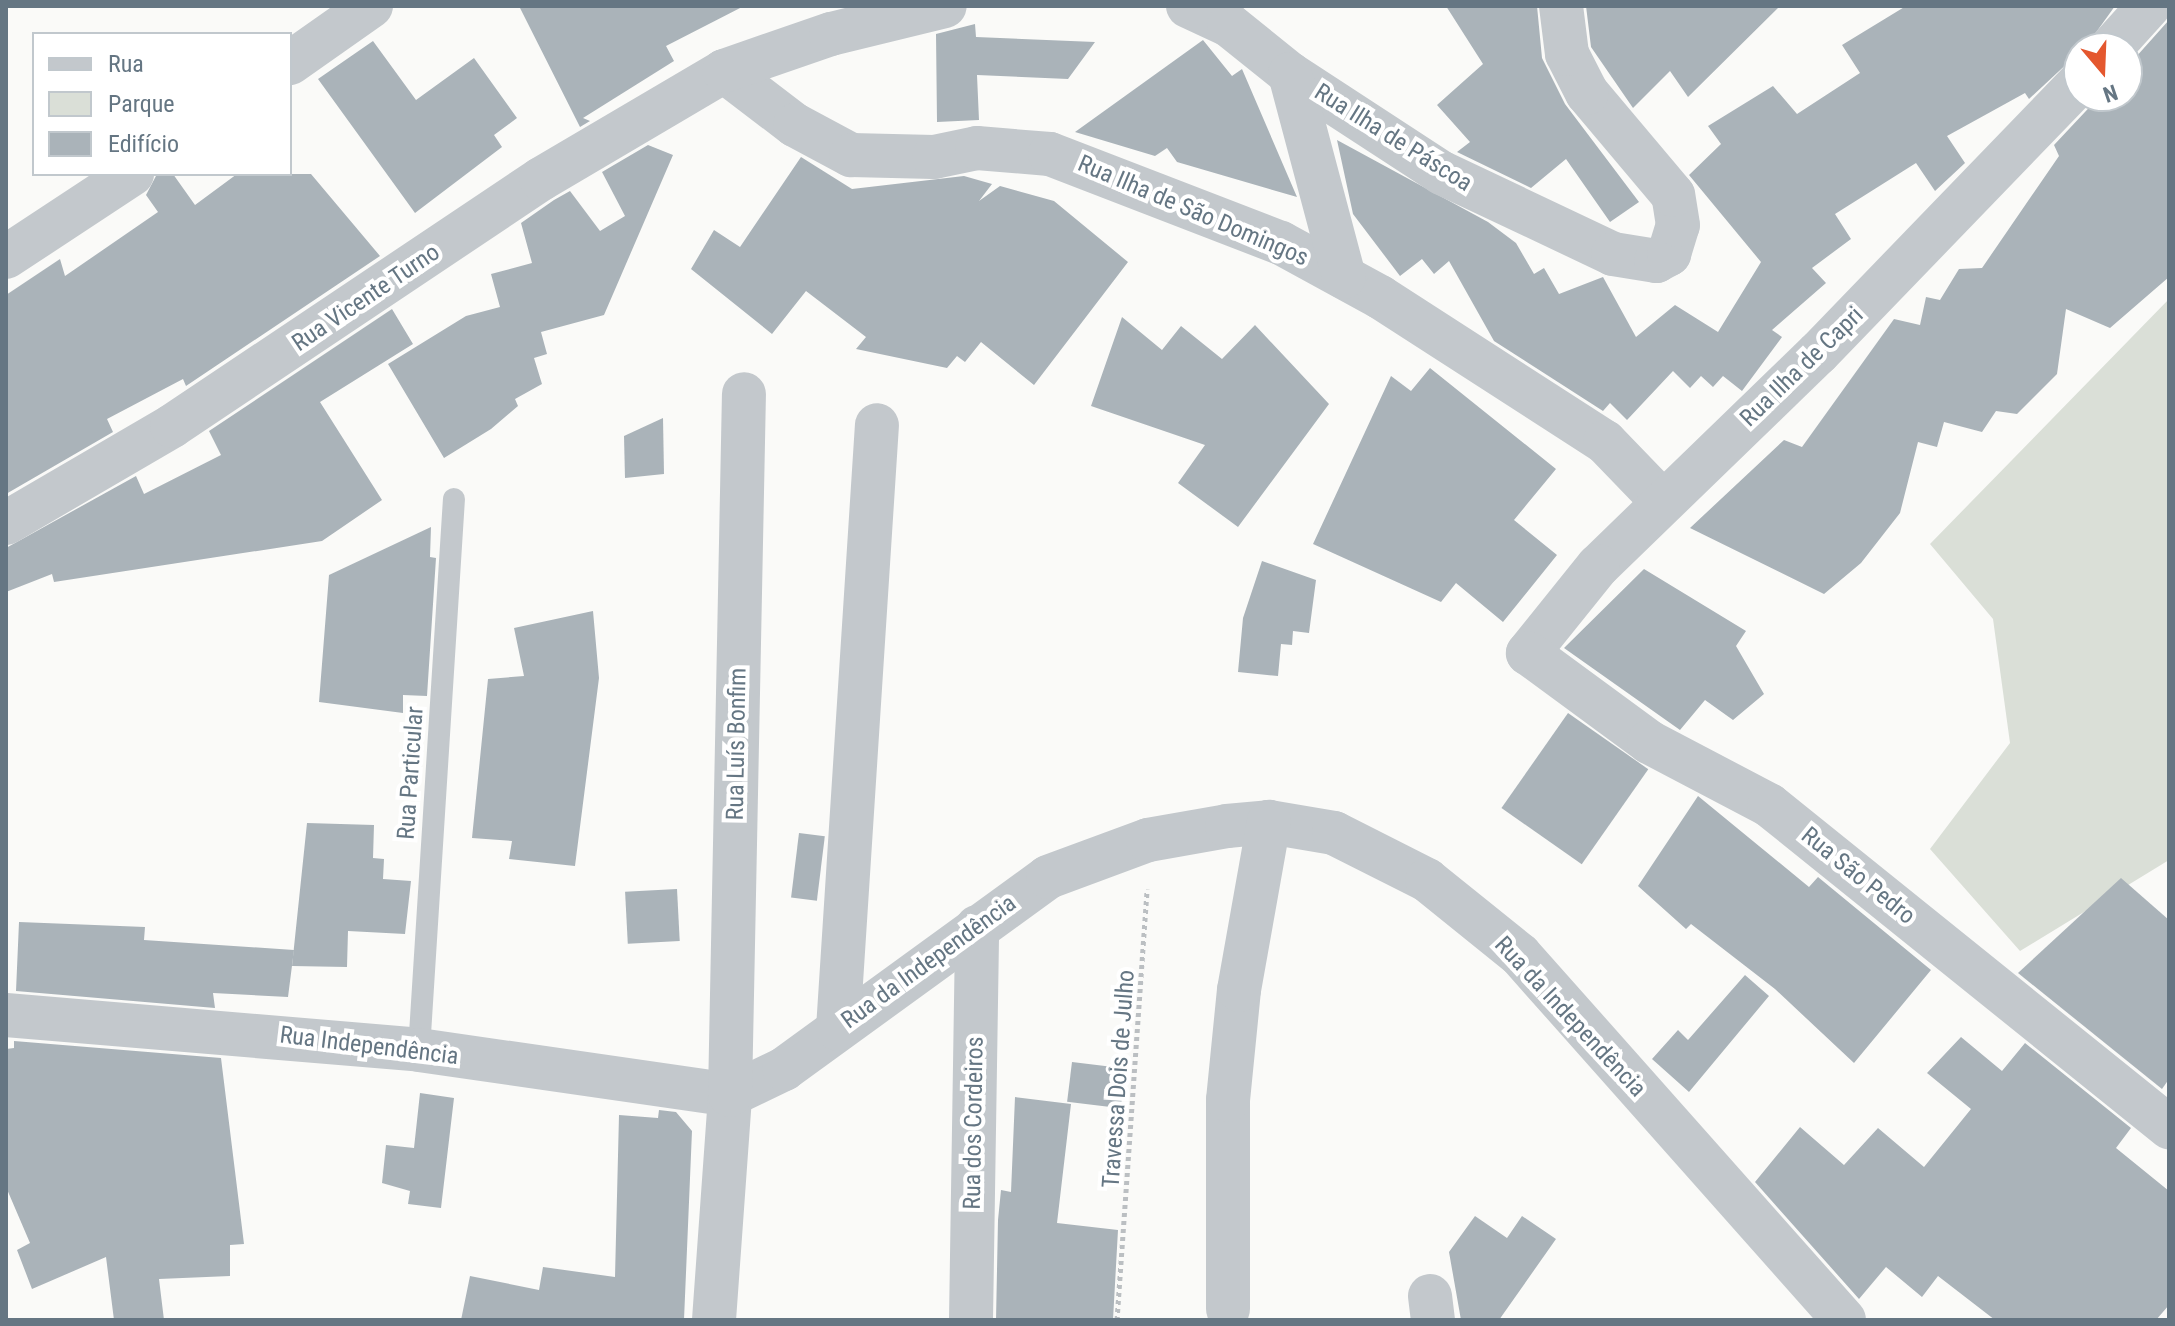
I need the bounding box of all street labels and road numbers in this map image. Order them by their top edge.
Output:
street label: Rua Ilha de Páscoa [1309,78,1477,198]
street label: Rua Ilha de São Domingos [1074,149,1312,273]
street label: Rua Vicente Turno [287,238,445,358]
street label: Rua Ilha de Capri [1734,301,1870,433]
street label: Rua Luís Bonfim [721,667,753,821]
street label: Rua Particular [392,705,430,841]
street label: Rua São Pedro [1795,821,1921,931]
street label: Rua da Independência [836,889,1022,1035]
street label: Rua da Independência [1488,931,1652,1103]
street label: Travessa Dois de Julho [1097,969,1141,1189]
street label: Rua Independência [278,1021,460,1071]
street label: Rua dos Cordeiros [958,1036,990,1210]

